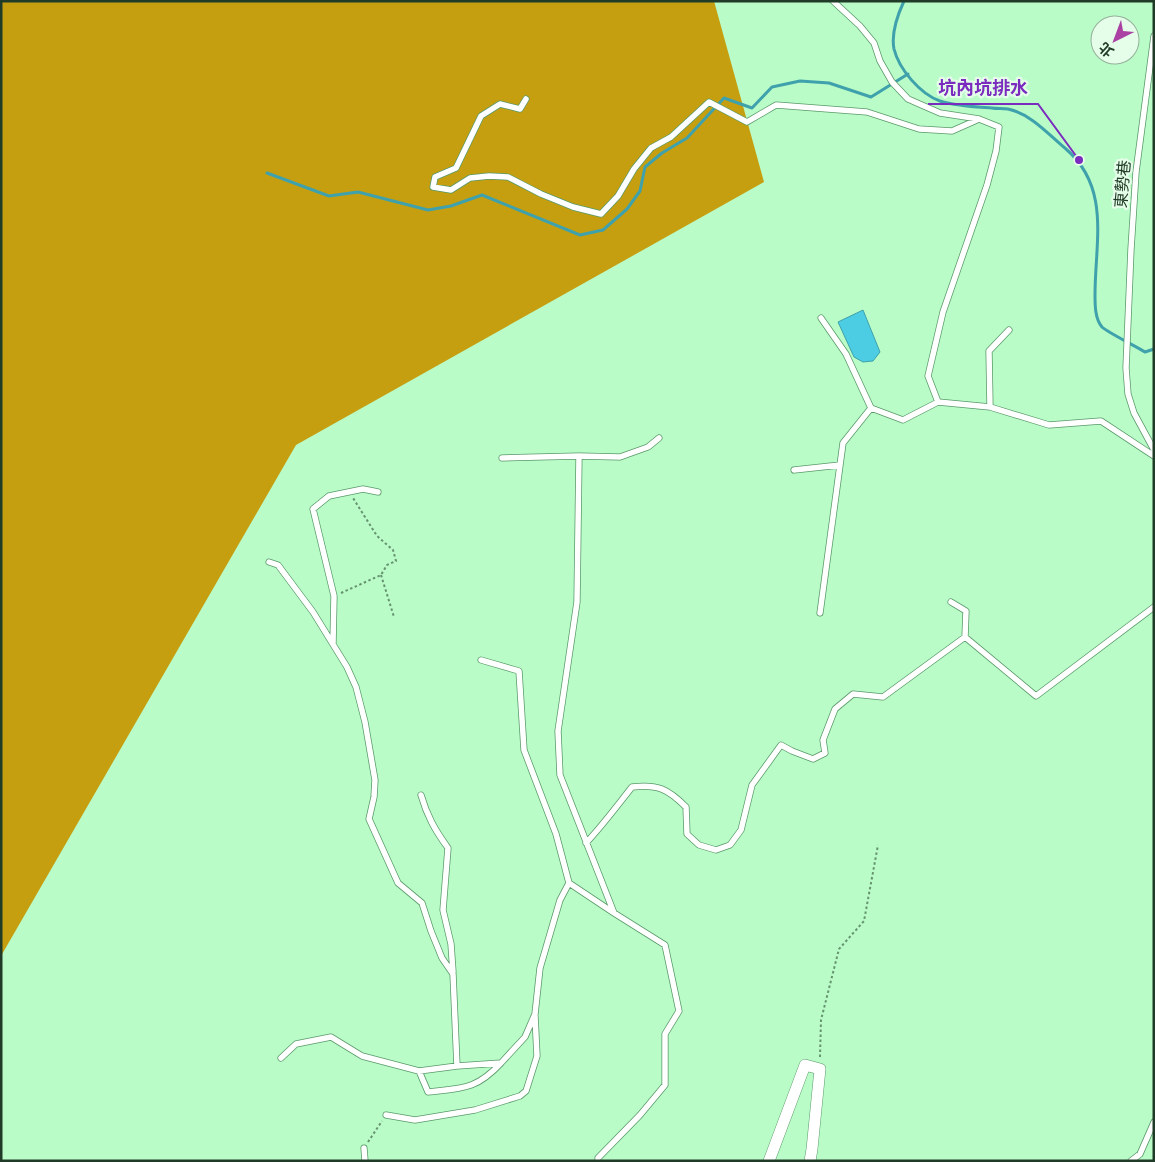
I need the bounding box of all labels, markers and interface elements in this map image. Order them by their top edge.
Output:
north arrow [1090,15,1140,65]
text: 北 [1096,39,1117,60]
callout: 坑內坑排水 [928,71,1038,104]
text: 坑內坑排水 [938,77,1028,97]
street label: 東勢巷 [1111,159,1133,209]

